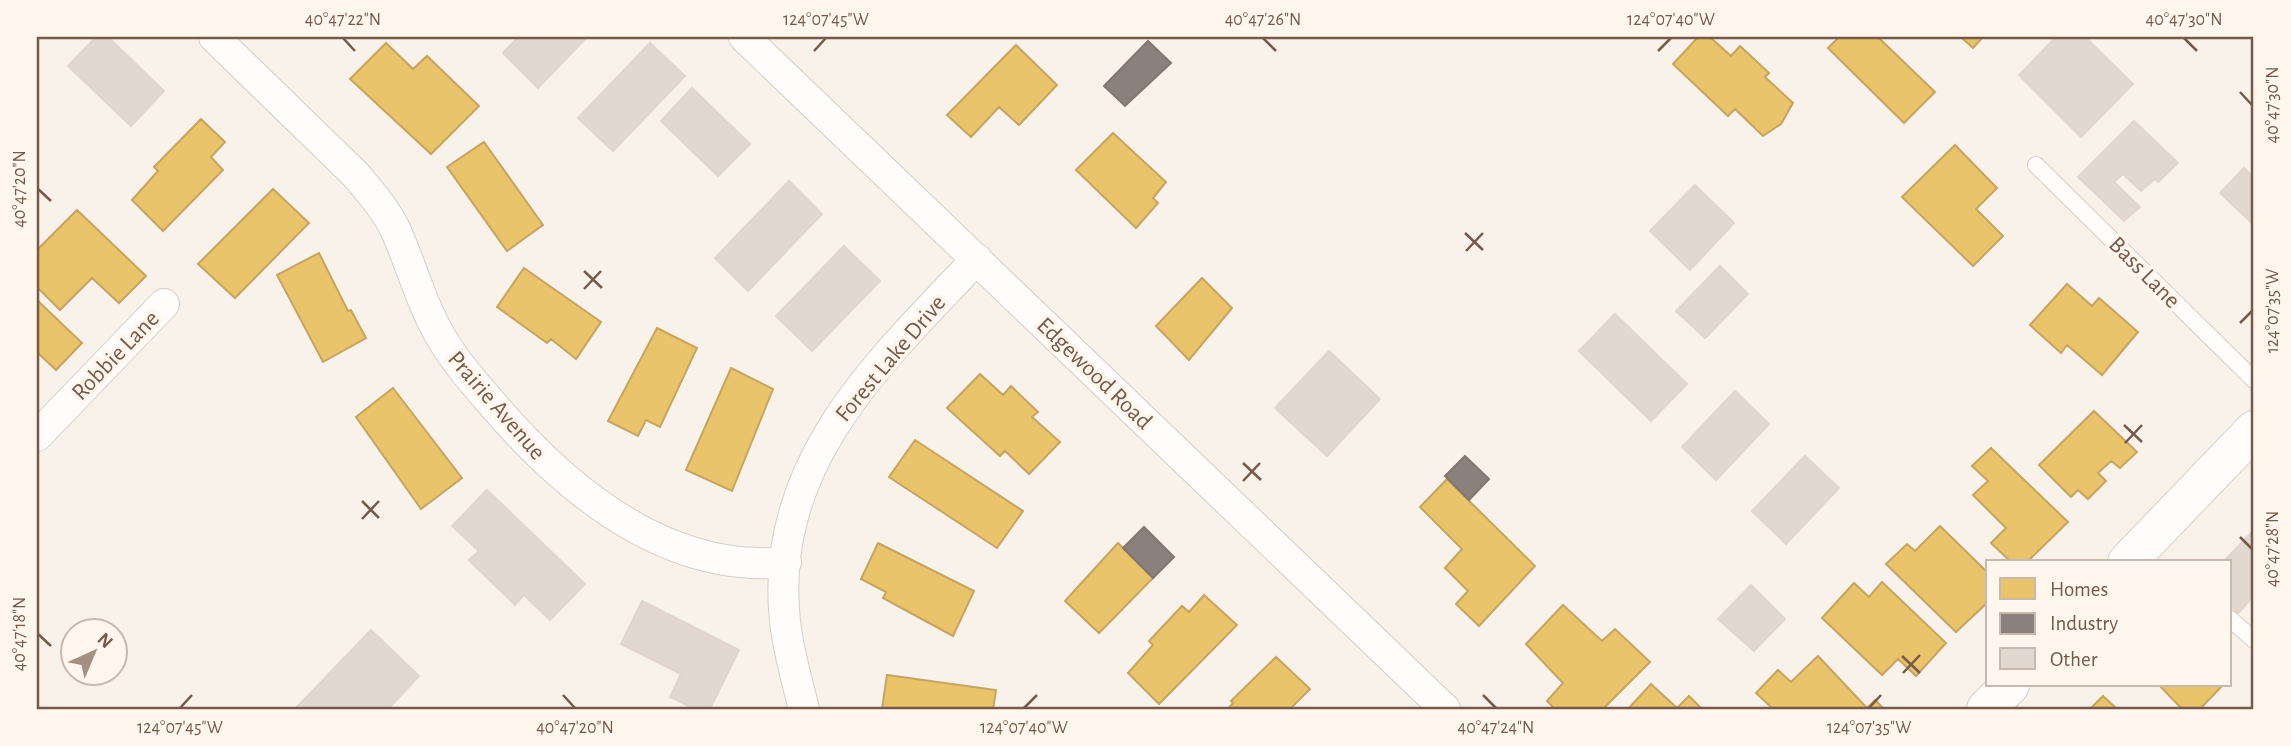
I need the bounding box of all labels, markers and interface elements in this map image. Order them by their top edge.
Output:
text: 40°47'22"N [305,11,381,29]
text: 124°07'45"W [783,11,869,29]
text: 40°47'26"N [1225,11,1301,29]
text: 124°07'40"W [1627,11,1715,29]
text: 40°47'30"N [2146,11,2222,29]
text: 40°47'30"N [2264,67,2282,143]
text: 40°47'20"N [11,150,29,228]
street label: Bass Lane [2104,232,2185,313]
text: 124°07'35"W [2264,269,2282,353]
street label: Forest Lake Drive [831,291,950,426]
street label: Robbie Lane [67,306,164,405]
street label: Edgewood Road [1032,313,1156,434]
street label: Prairie Avenue [443,347,550,465]
text: 40°47'28"N [2264,511,2282,587]
legend [1986,560,2232,686]
text: Homes [2050,579,2108,600]
text: 40°47'18"N [11,597,29,671]
text: Industry [2050,613,2118,634]
north arrow [60,616,130,686]
text: N [93,629,116,652]
text: Other [2050,649,2098,670]
text: 124°07'45"W [137,719,223,737]
text: 40°47'20"N [536,719,614,737]
text: 124°07'40"W [980,719,1068,737]
text: 40°47'24"N [1458,719,1534,737]
text: 124°07'35"W [1827,719,1911,737]

